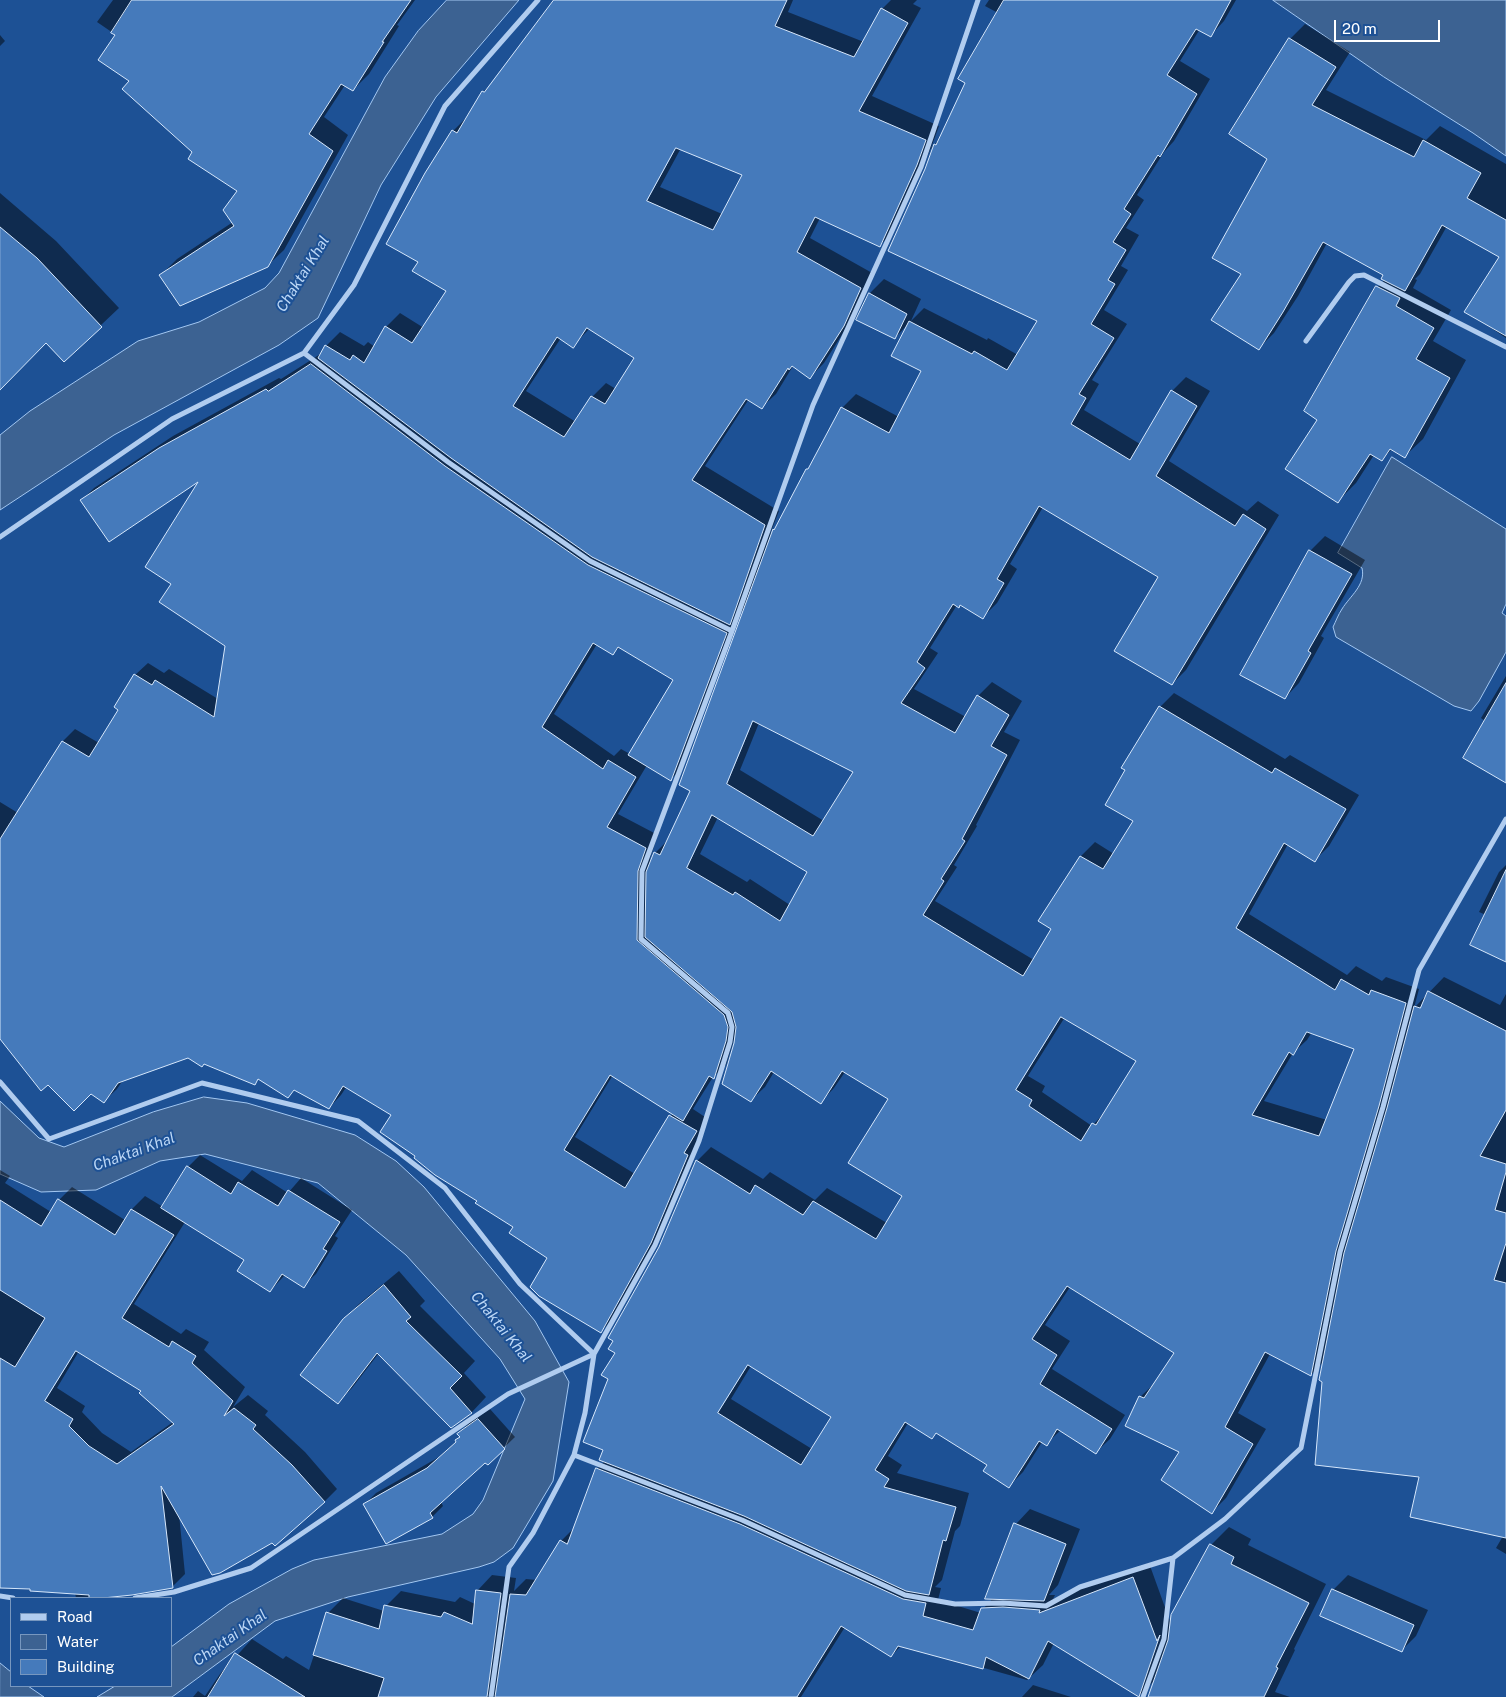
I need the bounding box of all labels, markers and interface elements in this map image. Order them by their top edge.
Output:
scale bar [1336,10,1442,42]
text: 20 m [1342,20,1377,37]
water label: Chaktai Khal [273,233,333,315]
water label: Chaktai Khal [91,1129,177,1175]
water label: Chaktai Khal [467,1288,535,1366]
legend [10,1597,172,1687]
water label: Chaktai Khal [190,1606,270,1670]
text: Road [57,1608,93,1625]
text: Water [57,1633,99,1650]
text: Building [57,1658,115,1675]

